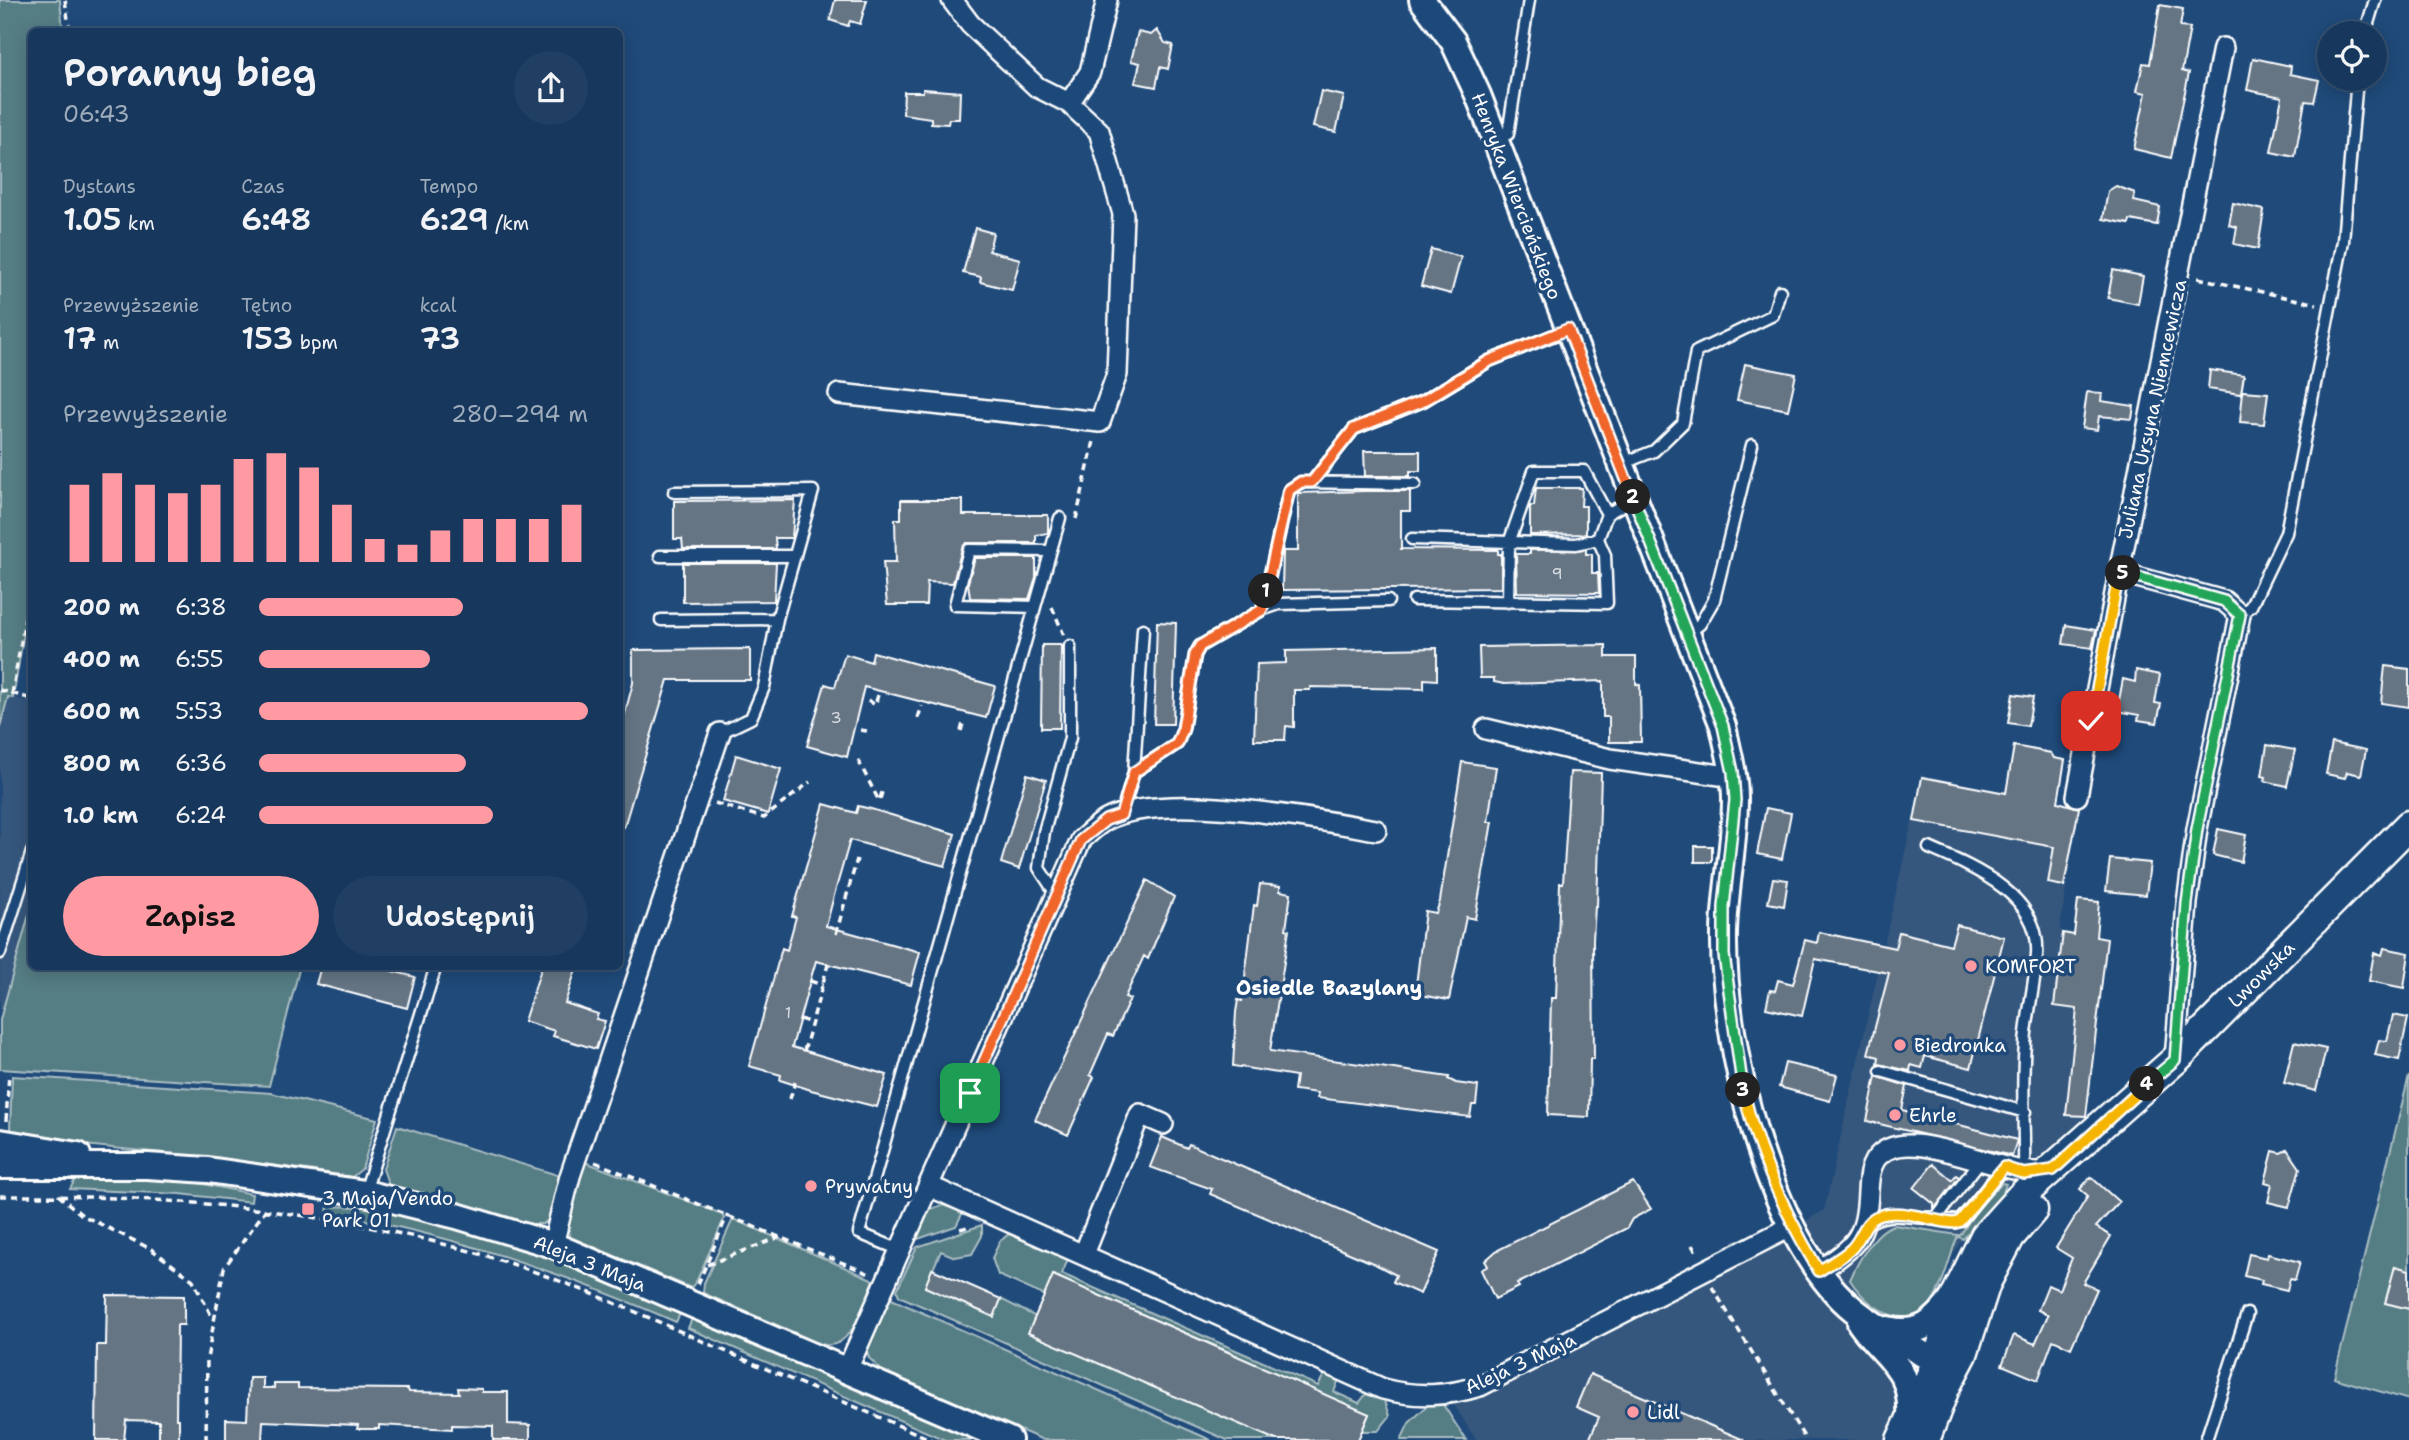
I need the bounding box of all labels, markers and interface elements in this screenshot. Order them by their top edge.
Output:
map controls [2317,21,2387,91]
button: locate [2317,21,2387,91]
text: Poranny bieg [63,47,317,98]
button: share [514,51,588,125]
street label: Henryka Wiercieńskiego [1466,89,1568,303]
text: 06:43 [63,99,130,129]
text: Dystans [63,174,136,199]
text: Czas [241,174,285,199]
text: Tempo [420,174,478,199]
text: 1.05 [63,199,121,240]
text: 6:48 [241,199,311,240]
text: 6:29 [420,199,489,240]
text: km [121,211,155,236]
text: /km [489,211,529,236]
street label: Juliana Ursyna Niemcewicza [2113,277,2192,541]
text: Przewyższenie [63,293,199,318]
text: Tętno [241,293,292,318]
text: kcal [420,293,457,318]
text: 17 [63,318,97,359]
text: 153 [241,318,293,359]
text: 73 [420,318,460,359]
text: m [97,330,119,355]
text: bpm [293,330,338,355]
text: Przewyższenie [63,399,228,429]
text: 280–294 m [451,399,588,429]
pin: 2 [1616,480,1650,514]
text: 2 [1626,484,1639,509]
pin: 5 [2106,556,2140,590]
text: 5 [2117,560,2128,585]
house number: 9 [1551,563,1563,584]
pin: 1 [1248,574,1284,608]
text: 1 [1261,578,1270,603]
text: 200 m [63,592,140,622]
text: 6:38 [175,592,227,622]
text: 400 m [63,644,140,674]
text: 6:55 [175,644,224,674]
pin [2061,691,2121,751]
text: 600 m [63,696,140,726]
text: 5:53 [175,696,223,726]
icon: check [2072,702,2110,740]
house number: 3 [830,707,842,728]
text: 800 m [63,748,140,778]
text: 6:36 [175,748,227,778]
text: 1.0 km [63,800,138,830]
text: 6:24 [175,800,226,830]
button: Zapisz [63,876,319,956]
button: Udostępnij [333,876,588,956]
street label: Lwowska [2223,935,2300,1013]
place label: KOMFORT [1985,954,2077,979]
marker: KOMFORT [1963,958,1979,974]
district label: Osiedle Bazylany [1236,974,1422,1002]
house number: 1 [785,1002,791,1023]
place label: Biedronka [1914,1033,2006,1058]
marker: Biedronka [1892,1037,1908,1053]
pin [940,1063,1000,1123]
pin: 4 [2130,1066,2164,1102]
text: 4 [2140,1071,2153,1096]
pin: 3 [1726,1072,1760,1108]
icon: arrive [951,1074,989,1112]
text: 3 [1736,1077,1749,1102]
place label: Ehrle [1909,1103,1957,1128]
marker: Ehrle [1887,1107,1903,1123]
place label: Prywatny [825,1174,913,1199]
marker: Prywatny [803,1178,819,1194]
place label: 3 Maja/Vendo Park 01 [322,1186,453,1233]
marker: 3 Maja/Vendo Park 01 [300,1201,316,1217]
street label: Aleja 3 Maja [530,1229,650,1298]
street label: Aleja 3 Maja [1461,1327,1580,1400]
place label: Lidl [1647,1400,1680,1425]
marker: Lidl [1625,1404,1641,1420]

